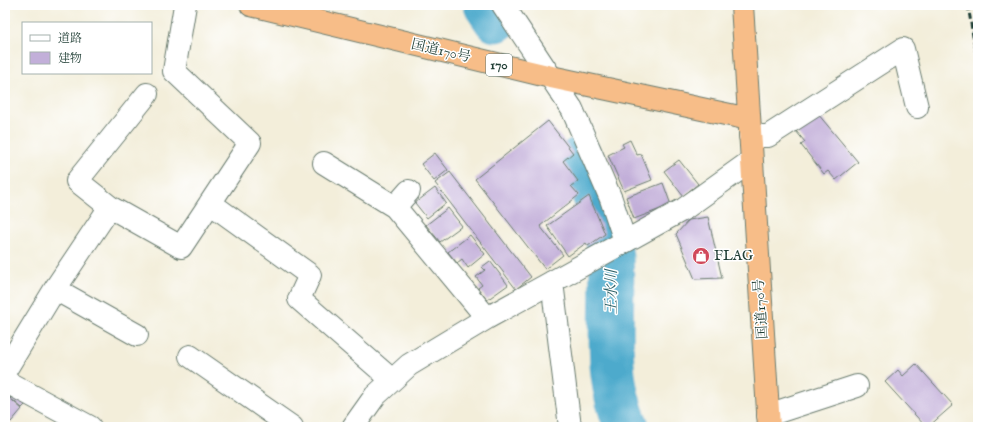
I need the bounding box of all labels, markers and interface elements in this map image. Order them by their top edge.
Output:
legend [22,22,152,74]
text: 道路 [58,31,82,46]
street label: 国道170号 [409,35,473,67]
text: 建物 [58,51,82,66]
road number: 170 [486,54,512,76]
shop icon: FLAG [691,246,711,266]
place label: FLAG [714,247,754,265]
water label: 王水川 [602,268,621,315]
street label: 国道170号 [750,278,772,340]

